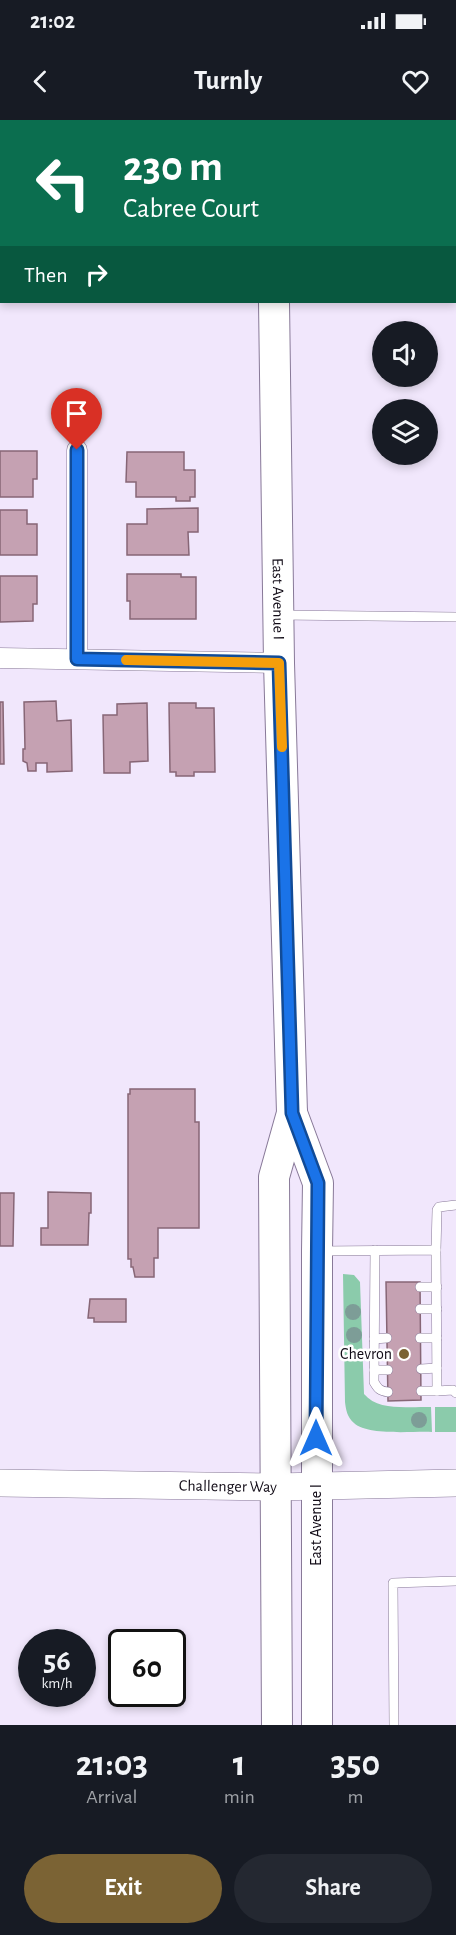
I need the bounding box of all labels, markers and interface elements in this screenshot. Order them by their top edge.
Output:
text: 21:02 [30,10,75,32]
icon: back [24,65,57,98]
icon: heart [399,65,432,98]
text: Turnly [194,67,262,94]
icon: left [24,144,102,222]
text: 230 m [123,146,223,188]
text: Cabree Court [123,195,259,222]
icon: right [80,258,113,291]
text: Then [24,264,68,286]
map controls [372,321,438,465]
button: sound [372,321,438,387]
pin [51,388,102,450]
icon: arrive [60,397,93,430]
button: layers [372,399,438,465]
street label: East Avenue I [270,558,287,640]
place label: Chevron [340,1346,392,1362]
marker: Chevron [397,1347,411,1361]
position arrow [284,1406,348,1470]
street label: Challenger Way [179,1478,277,1496]
street label: East Avenue I [308,1484,324,1566]
speed limit sign: 60 [108,1629,186,1707]
text: 56 [43,1646,71,1676]
text: km/h [42,1676,72,1691]
text: 21:03 [76,1746,148,1782]
text: 1 [233,1746,246,1782]
text: 350 [331,1746,380,1782]
text: Arrival [86,1787,138,1807]
text: min [224,1787,255,1807]
text: m [347,1787,363,1807]
button: Exit [24,1854,222,1923]
button: Share [234,1854,432,1923]

